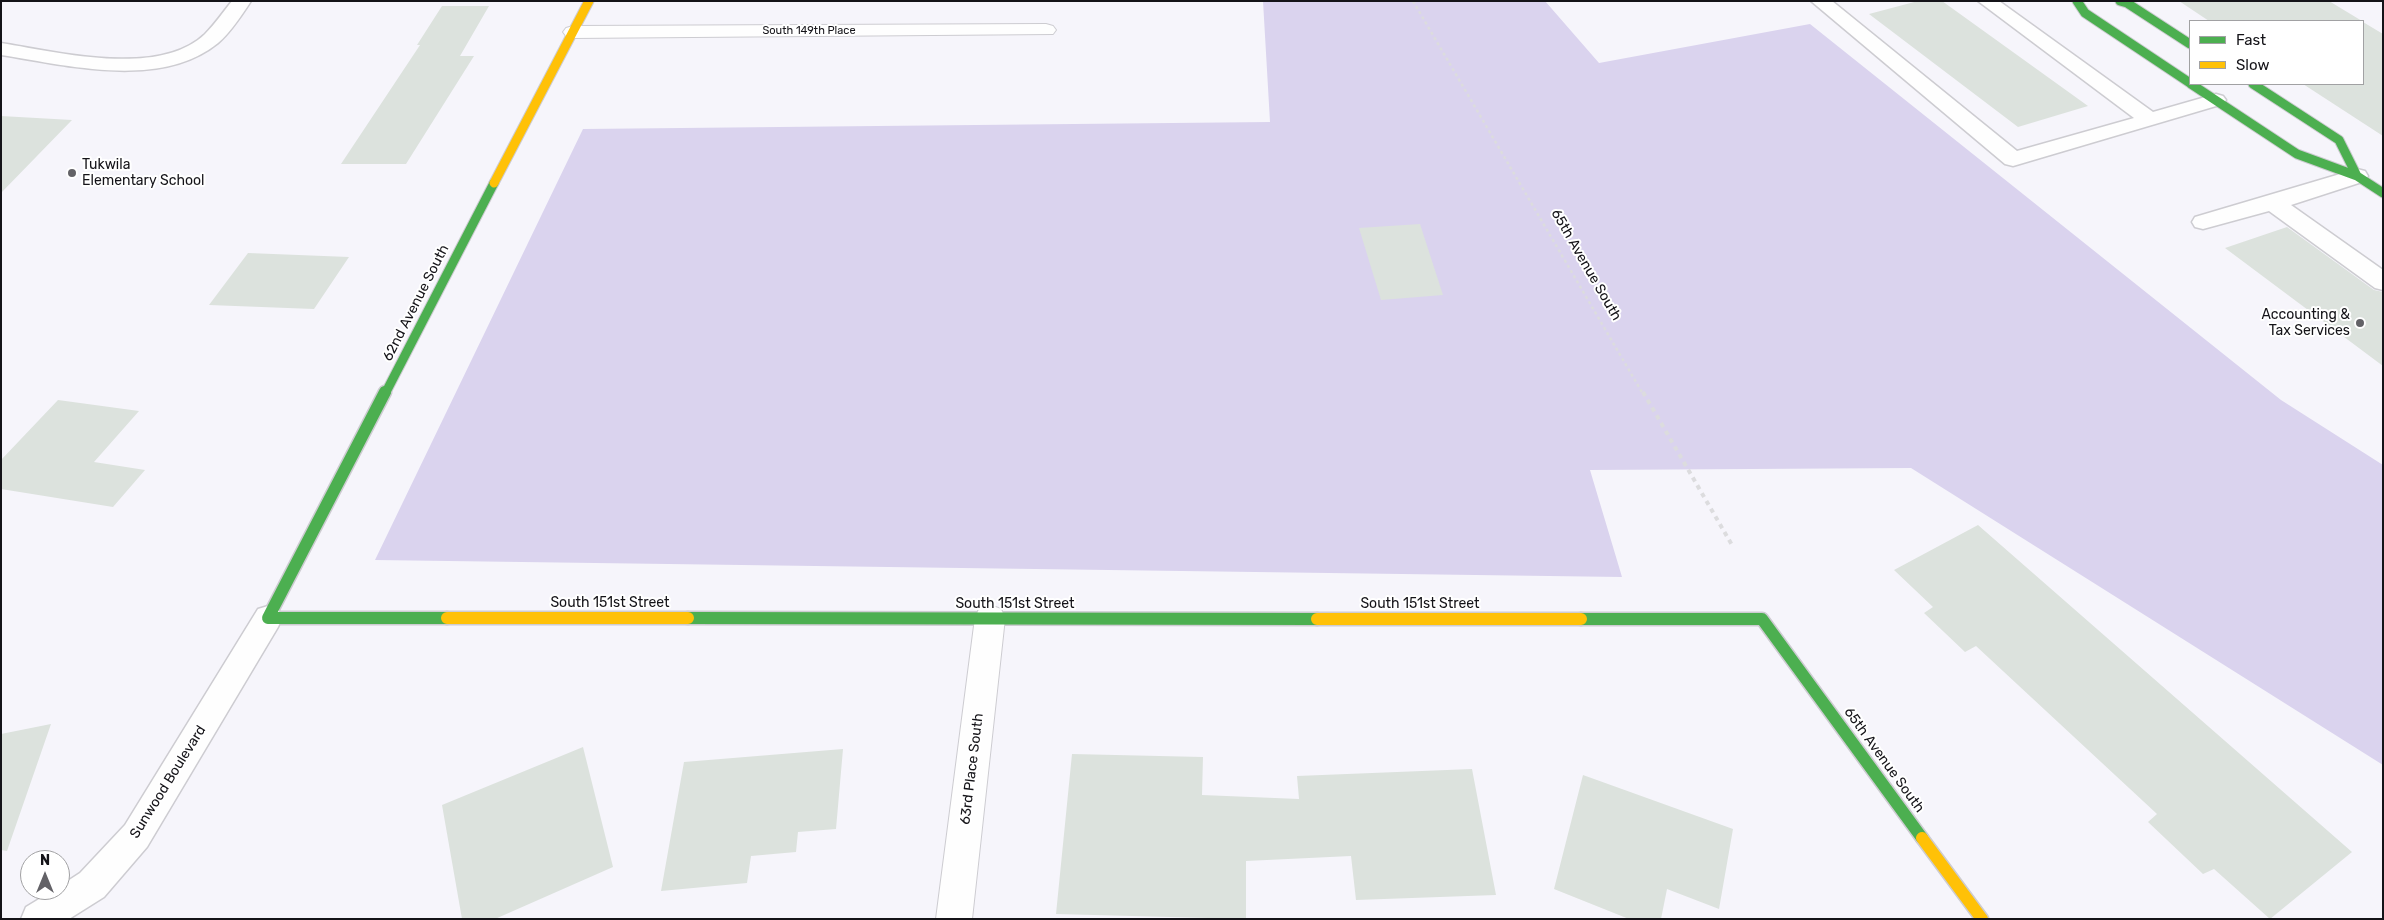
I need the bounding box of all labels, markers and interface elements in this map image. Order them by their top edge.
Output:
legend [2189,20,2364,85]
street label: South 149th Place [762,24,856,38]
text: Fast [2236,31,2266,49]
text: Slow [2236,56,2269,74]
place label: Tukwila Elementary School [82,157,205,190]
marker: Tukwila Elementary School [66,167,78,179]
street label: 65th Avenue South [1547,206,1625,324]
street label: 62nd Avenue South [379,242,453,364]
place label: Accounting & Tax Services [2262,307,2350,340]
marker: Accounting & Tax Services [2354,317,2366,329]
street label: South 151st Street [550,595,670,611]
street label: South 151st Street [955,596,1075,612]
street label: South 151st Street [1360,596,1480,612]
street label: 65th Avenue South [1840,704,1928,816]
street label: 63rd Place South [957,712,987,826]
street label: Sunwood Boulevard [126,722,210,842]
north arrow [20,850,70,900]
text: N [40,852,50,869]

